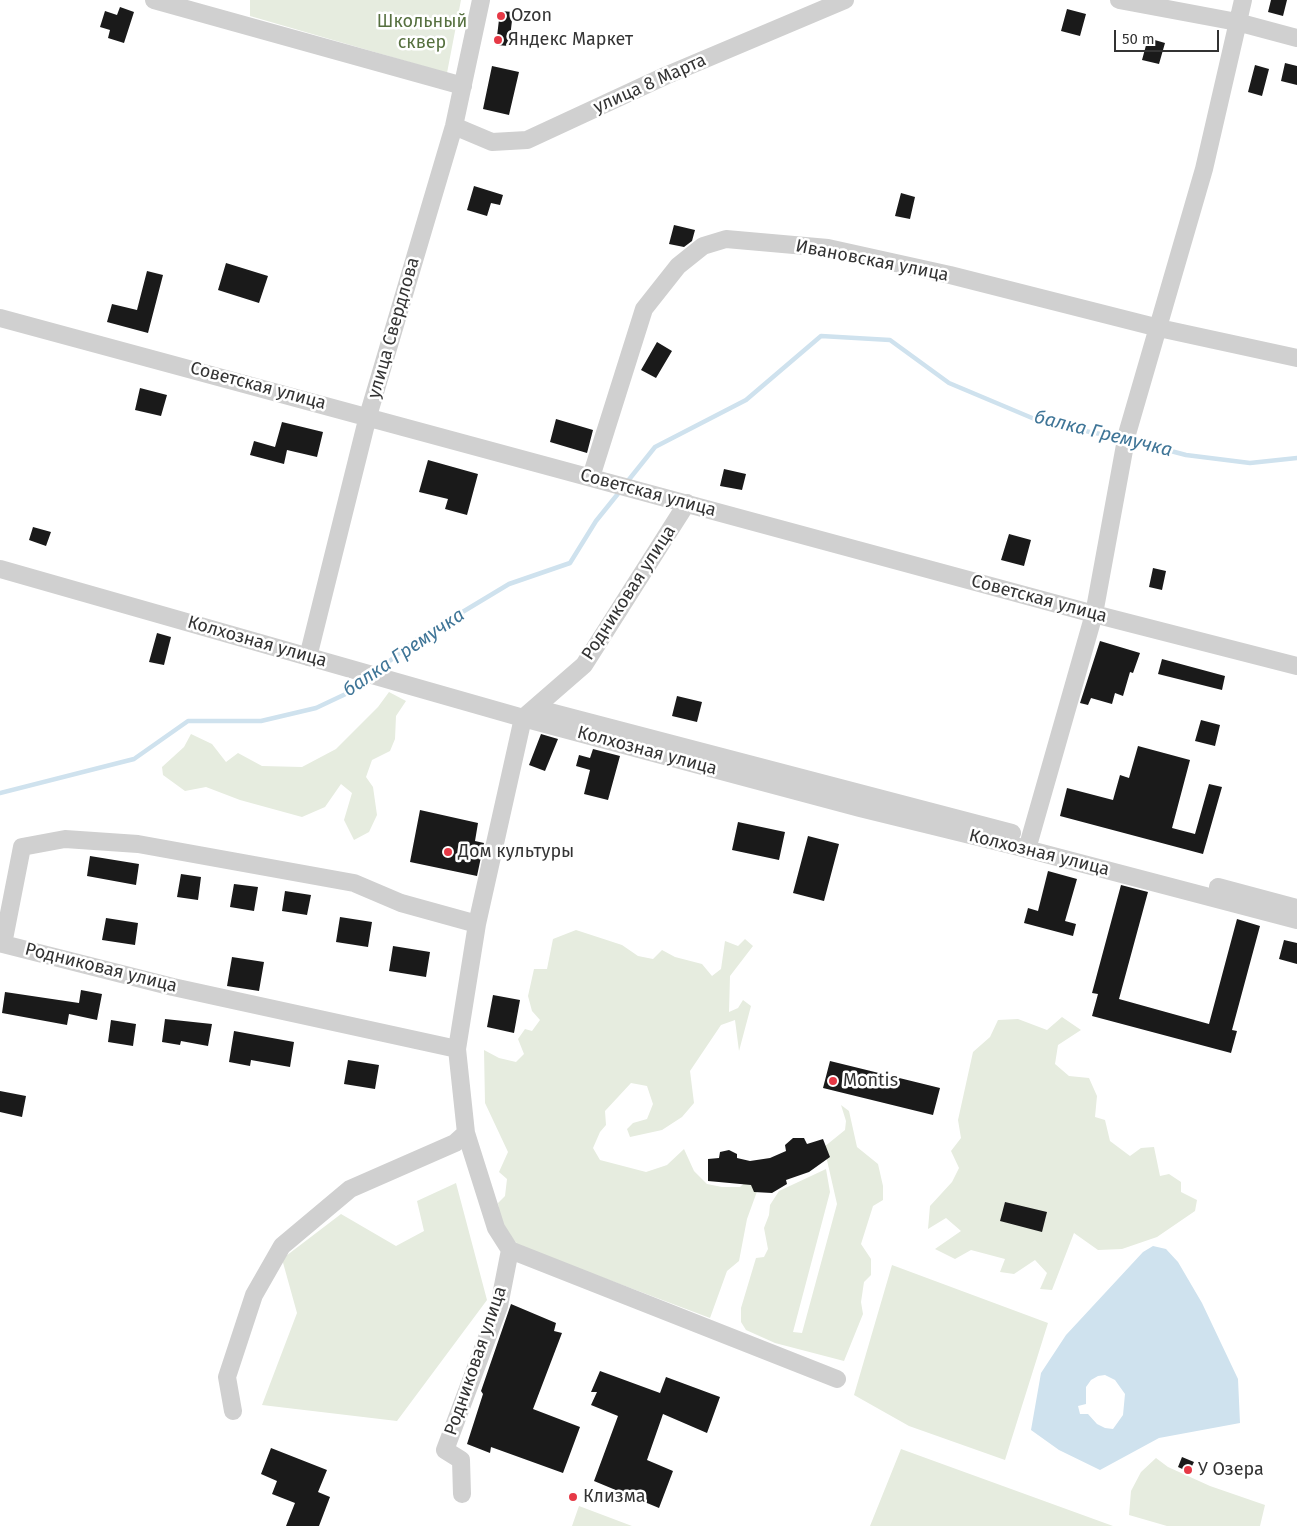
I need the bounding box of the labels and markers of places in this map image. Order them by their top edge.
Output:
place label: Ozon [511,5,552,27]
marker: Ozon [495,10,507,22]
place label: Яндекс Маркет [508,29,633,51]
marker: Яндекс Маркет [492,34,504,46]
place label: Дом культуры [458,841,574,863]
marker: Дом культуры [442,846,454,858]
place label: Montis [843,1070,898,1092]
marker: Montis [827,1075,839,1087]
place label: У Озера [1198,1459,1264,1481]
marker: У Озера [1182,1464,1194,1476]
place label: Клизма [583,1486,646,1508]
marker: Клизма [567,1491,579,1503]

